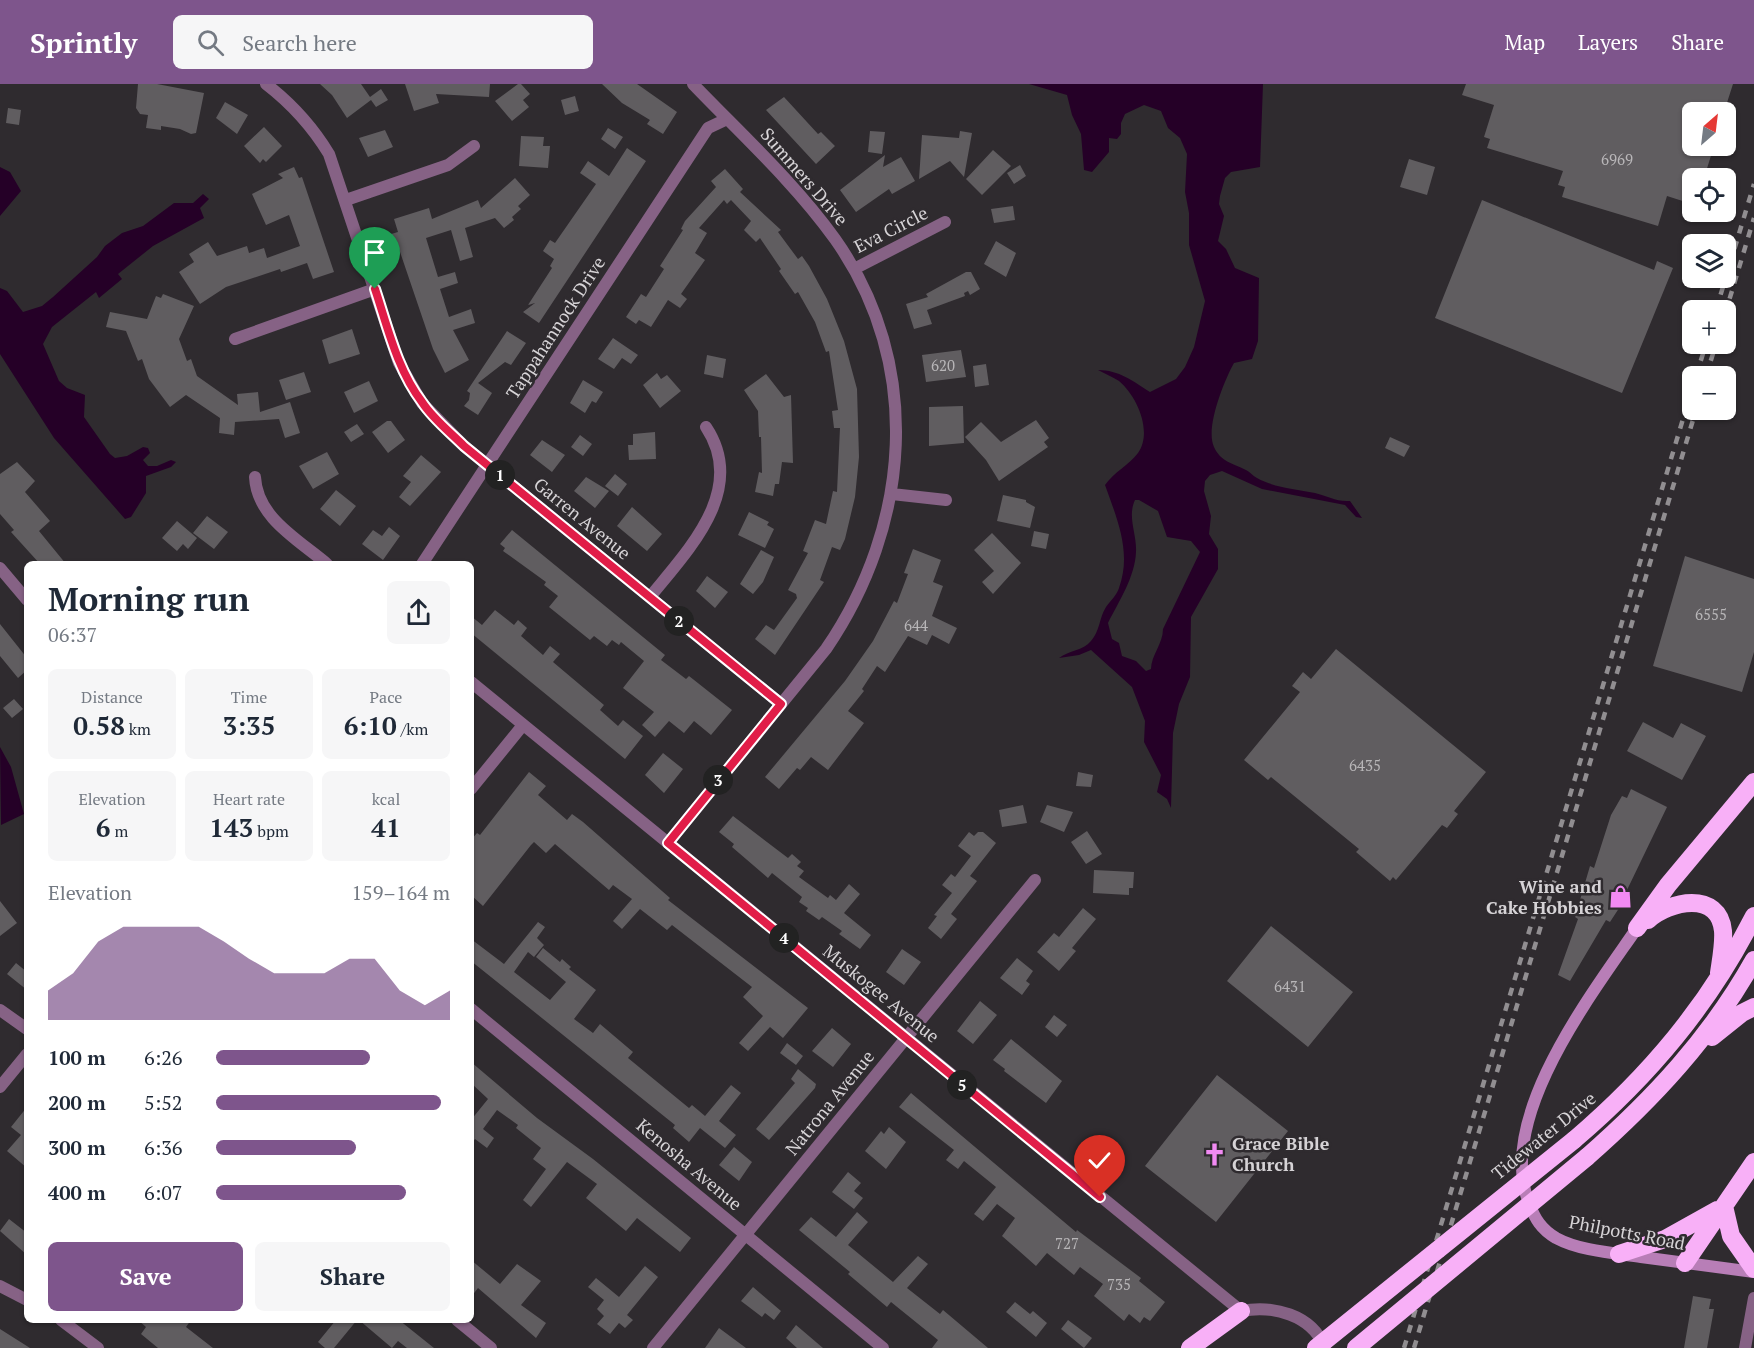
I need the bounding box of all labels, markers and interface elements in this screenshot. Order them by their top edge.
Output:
search box [173,15,593,69]
text: Sprintly [30,24,137,61]
icon: search [194,26,227,59]
text: Search here [242,28,357,57]
text: Map [1504,28,1545,56]
text: Layers [1578,28,1638,56]
text: Share [1671,28,1724,56]
north arrow [1682,102,1736,156]
map controls [1682,102,1736,420]
street label: Summers Drive [756,122,854,230]
house number: 6969 [1601,149,1633,169]
button: locate [1682,168,1736,222]
street label: Eva Circle [850,200,932,258]
pin [349,227,400,289]
button: layers [1682,234,1736,288]
icon: arrive [358,236,391,269]
street label: Tappahannock Drive [500,252,610,403]
button: + [1682,300,1736,354]
house number: 620 [931,355,955,375]
button: − [1682,366,1736,420]
pin: 1 [485,460,515,490]
text: 1 [495,464,505,486]
street label: Garren Avenue [529,472,636,565]
text: Morning run [48,577,250,620]
button: share [387,581,450,644]
house number: 6555 [1695,604,1727,624]
pin: 2 [664,606,694,636]
text: 2 [674,610,684,632]
house number: 644 [904,615,928,635]
text: 06:37 [48,621,97,648]
text: Distance [81,686,143,708]
text: Time [231,686,267,708]
text: Pace [370,686,402,708]
text: 0.58 [73,708,125,742]
text: 3:35 [223,708,276,742]
text: 6:10 [344,708,397,742]
text: km [125,718,151,740]
text: /km [397,718,428,740]
house number: 6435 [1349,755,1381,775]
pin: 3 [703,765,733,795]
text: 3 [713,769,723,791]
text: Elevation [78,788,146,810]
text: Heart rate [213,788,285,810]
text: kcal [372,788,400,810]
text: 6 [96,810,111,844]
text: 143 [209,810,253,844]
text: 41 [371,810,401,844]
text: m [111,820,128,842]
text: bpm [253,820,289,842]
place label: Wine and Cake Hobbies [1486,874,1602,919]
text: Elevation [48,879,132,906]
text: 159–164 m [351,879,450,906]
shop icon: Wine and Cake Hobbies [1607,884,1633,910]
pin: 4 [769,923,799,953]
text: 4 [779,927,789,949]
street label: Muskogee Avenue [818,939,945,1048]
house number: 6431 [1274,976,1306,996]
text: 100 m [48,1044,106,1071]
text: 6:26 [144,1044,183,1071]
street label: Natrona Avenue [779,1045,879,1160]
pin: 5 [947,1070,977,1100]
text: 5 [957,1074,967,1096]
street label: Tidewater Drive [1486,1086,1601,1185]
text: 200 m [48,1089,106,1116]
text: 5:52 [144,1089,183,1116]
street label: Kenosha Avenue [632,1113,747,1215]
place label: Grace Bible Church [1232,1131,1330,1176]
text: 300 m [48,1134,106,1161]
text: 6:36 [144,1134,183,1161]
pin [1074,1135,1125,1197]
church icon: Grace Bible Church [1201,1141,1227,1167]
icon: check [1083,1144,1116,1177]
text: 400 m [48,1179,106,1206]
text: 6:07 [144,1179,183,1206]
street label: Philpotts Road [1567,1209,1687,1255]
house number: 727 [1055,1233,1079,1253]
button: Save [48,1242,243,1311]
button: Share [255,1242,450,1311]
house number: 735 [1107,1274,1131,1294]

